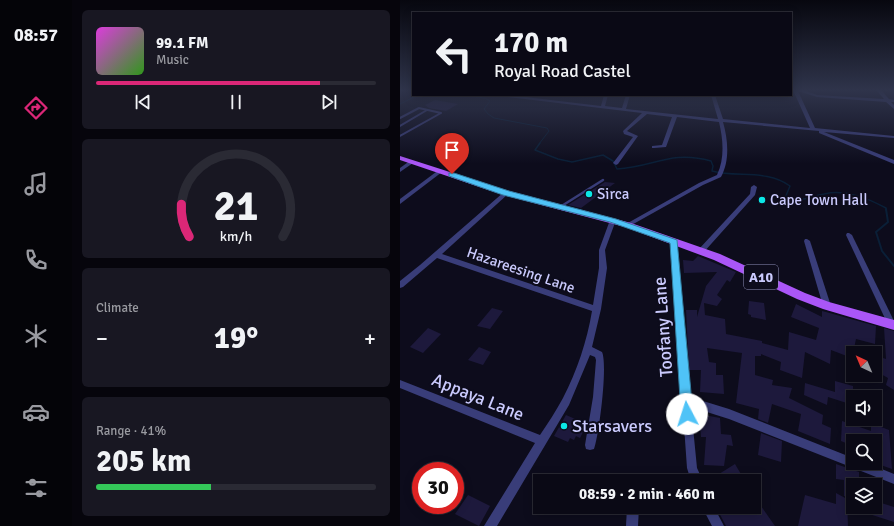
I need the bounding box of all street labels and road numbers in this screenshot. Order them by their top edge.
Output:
street label: Hazareesing Lane [465,243,577,297]
road number: A10 [744,265,778,289]
street label: Toofany Lane [649,276,677,378]
street label: Appaya Lane [429,369,527,425]

